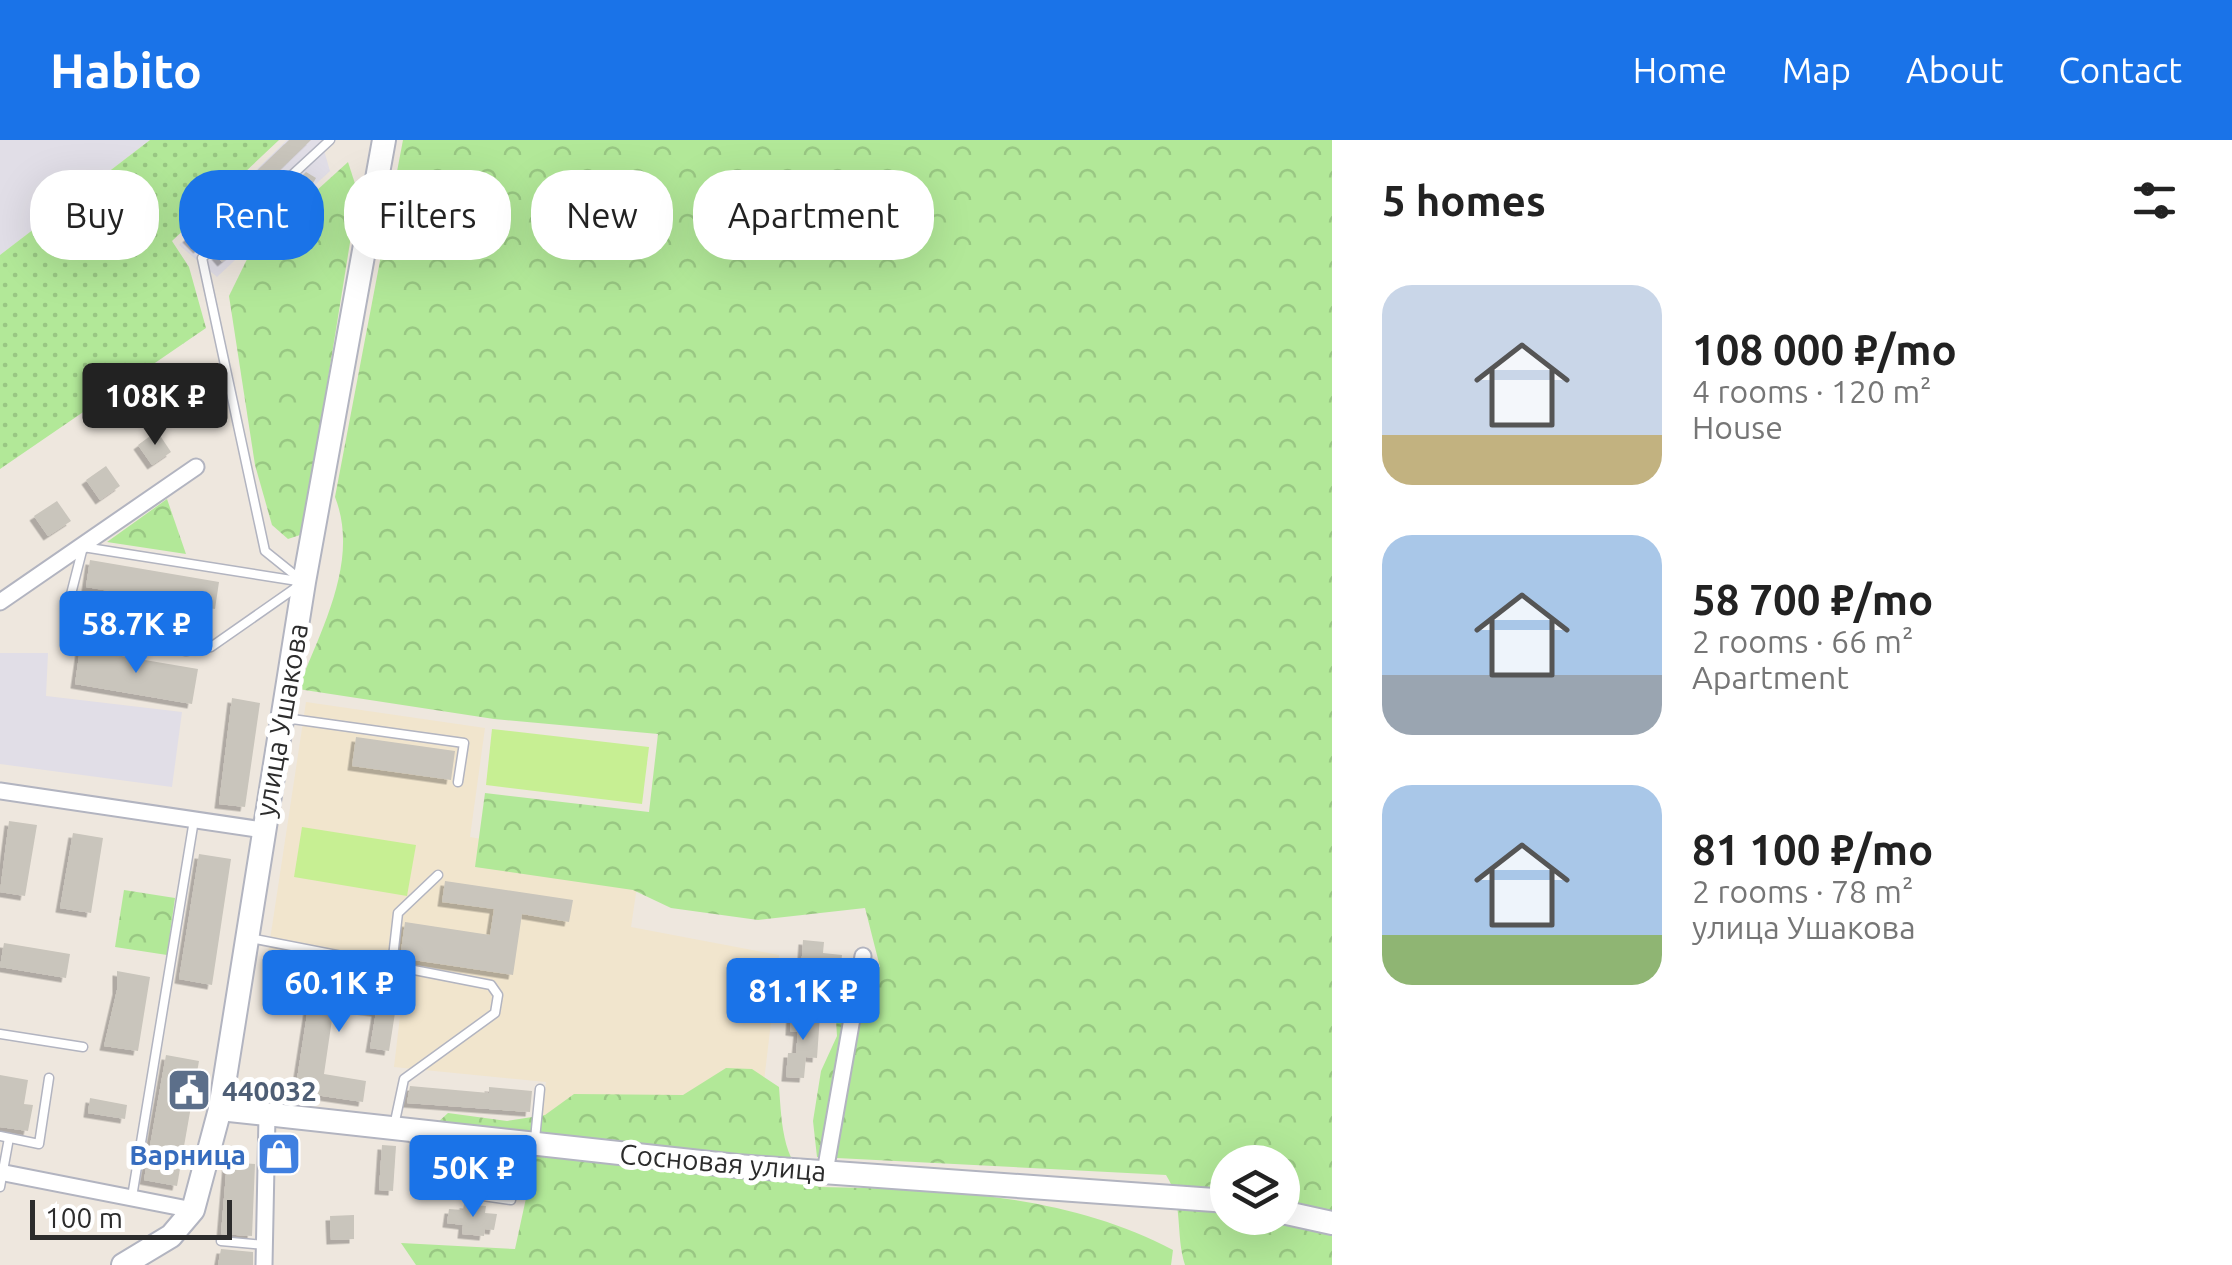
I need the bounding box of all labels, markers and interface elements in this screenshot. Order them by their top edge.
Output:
text: Habito [50,43,202,97]
text: Home [1633,50,1727,90]
text: Map [1782,50,1851,90]
text: About [1906,50,2003,90]
text: Contact [2058,50,2182,90]
chip: Buy [30,170,159,260]
chip: Rent [179,170,324,260]
chip: Filters [344,170,511,260]
chip: New [531,170,673,260]
chip: Apartment [693,170,934,260]
icon: filters [2127,173,2182,228]
text: 5 homes [1382,177,1546,224]
icon: home [1462,325,1582,445]
text: 108 000 ₽/mo [1692,326,1957,373]
pin: 108K ₽ [74,363,236,448]
text: 4 rooms · 120 m² [1692,373,1932,409]
text: 108K ₽ [104,377,206,413]
text: House [1692,409,1783,445]
icon: home [1462,575,1582,695]
text: 58 700 ₽/mo [1692,576,1933,623]
pin: 58.7K ₽ [44,591,228,676]
text: 58.7K ₽ [82,605,190,641]
street label: улица Ушакова [249,621,313,819]
text: 2 rooms · 66 m² [1692,623,1913,659]
text: Apartment [1692,659,1849,695]
icon: home [1462,825,1582,945]
text: 81 100 ₽/mo [1692,826,1933,873]
text: 2 rooms · 78 m² [1692,873,1913,909]
text: улица Ушакова [1692,909,1916,945]
pin: 60.1K ₽ [247,950,431,1035]
pin: 81.1K ₽ [711,958,895,1043]
text: 60.1K ₽ [285,964,393,1000]
text: 81.1K ₽ [749,972,857,1008]
public building icon: 440032 [166,1067,212,1113]
place label: 440032 [222,1075,317,1106]
shop icon: Варница [256,1131,302,1177]
pin: 50K ₽ [403,1135,543,1220]
street label: Сосновая улица [618,1138,828,1186]
place label: Варница [129,1139,246,1170]
map controls [1210,1145,1300,1235]
button: layers [1210,1145,1300,1235]
text: 50K ₽ [431,1149,515,1185]
scale bar [30,1195,232,1240]
text: 100 m [45,1202,123,1233]

